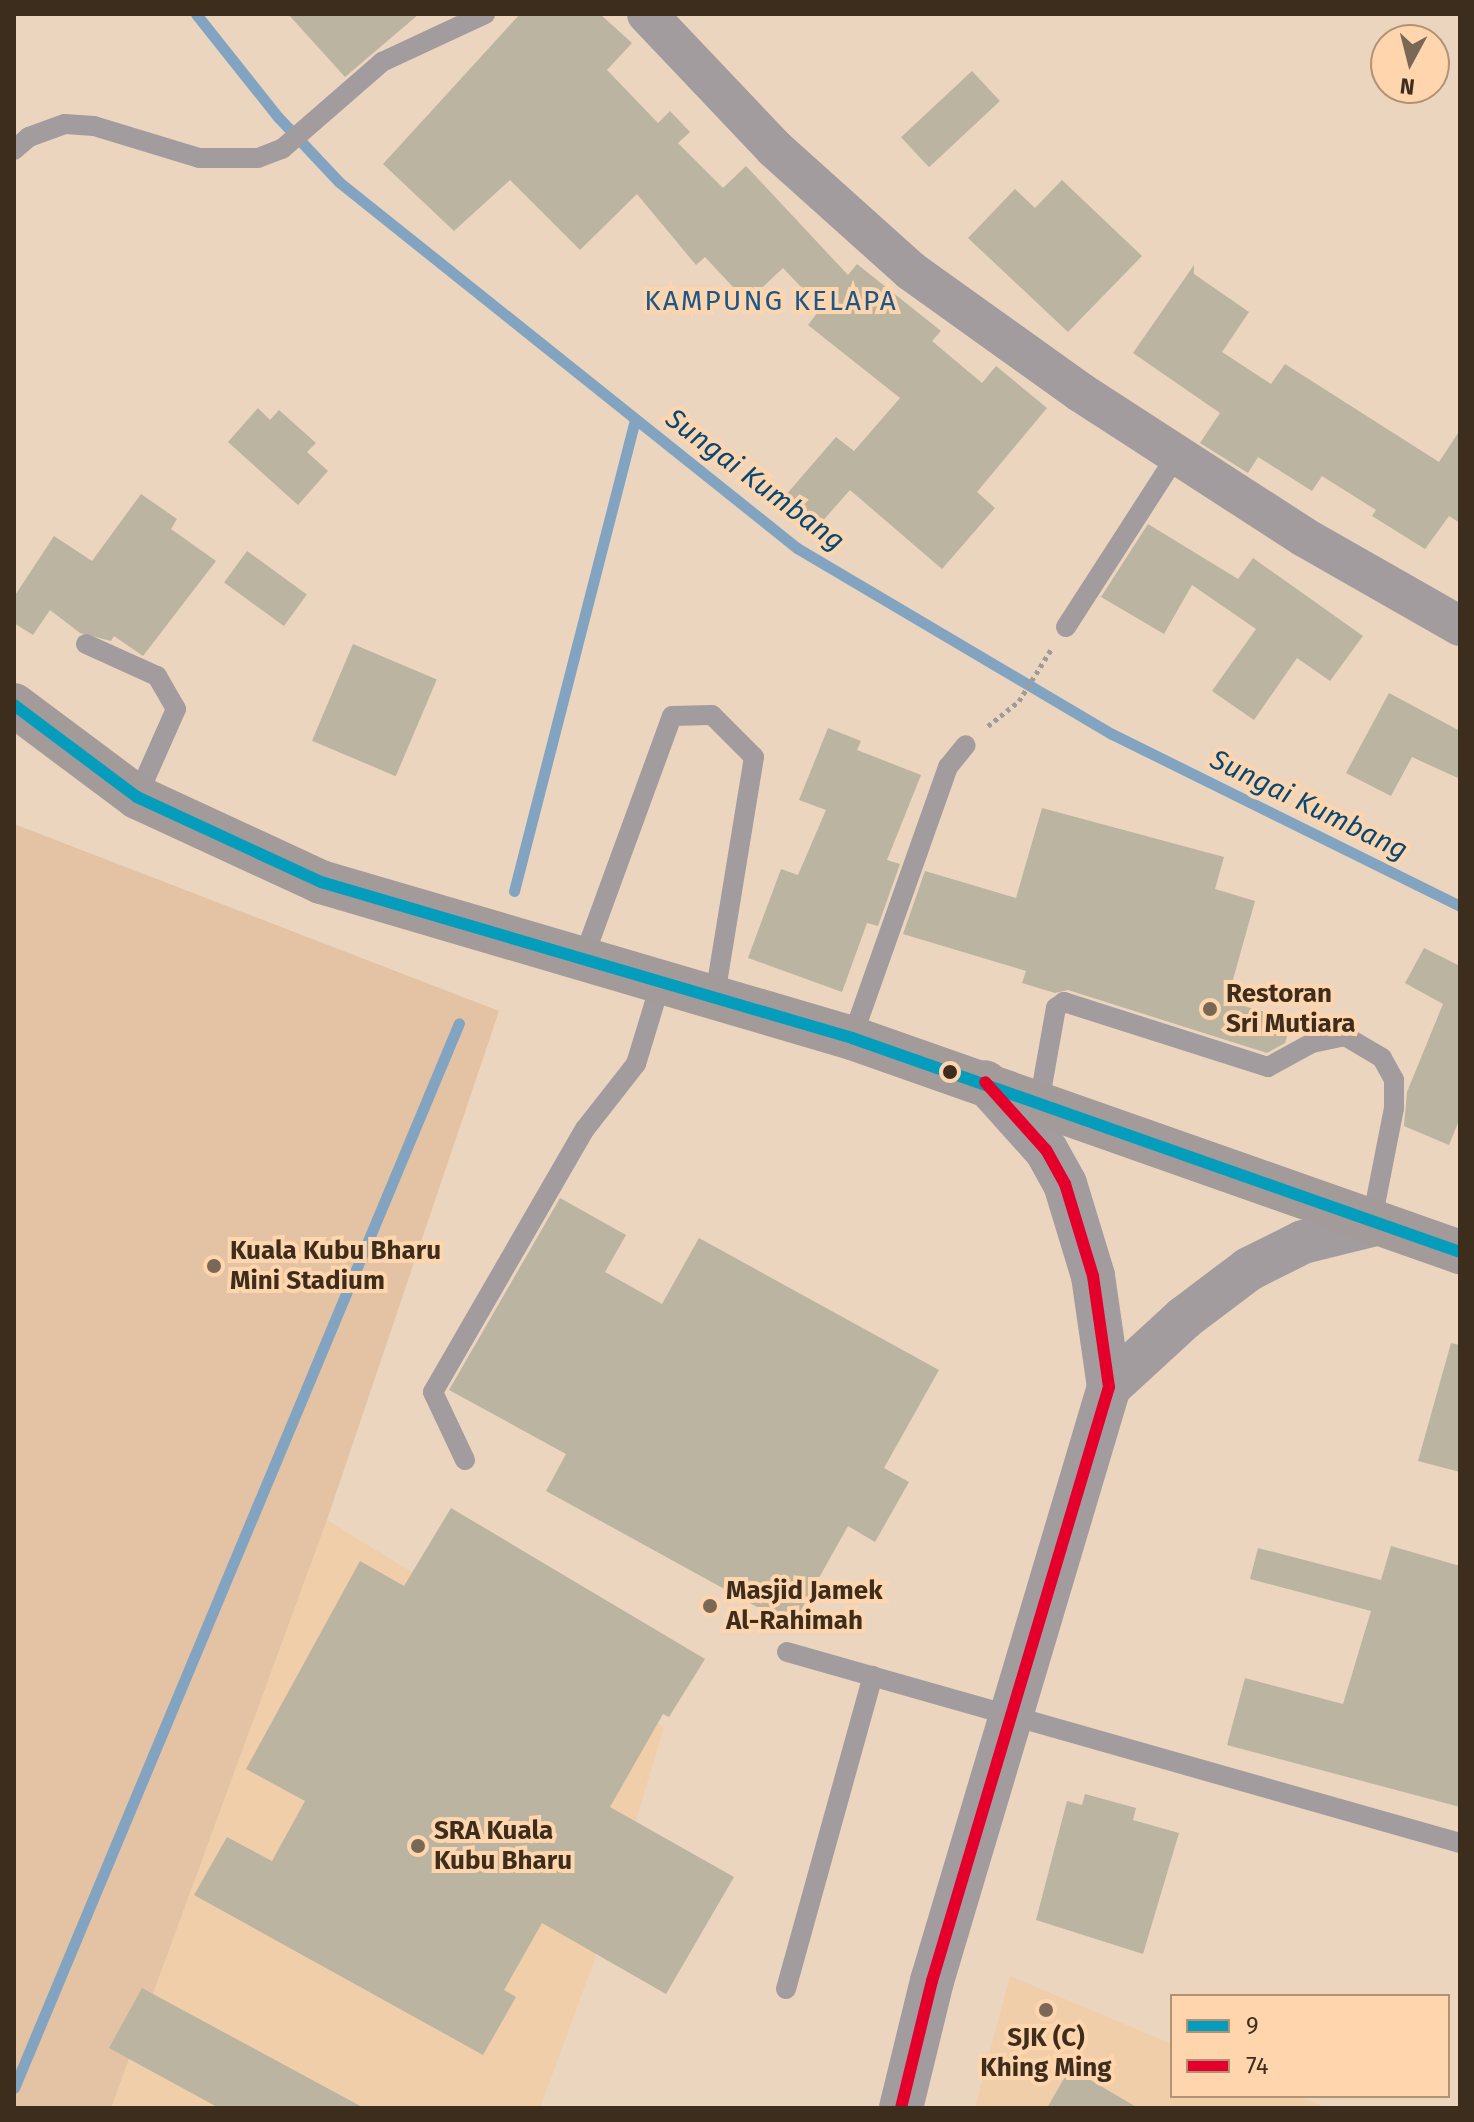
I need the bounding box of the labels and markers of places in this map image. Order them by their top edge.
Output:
place label: Restoran Sri Mutiara [1226,978,1355,1040]
marker: Restoran Sri Mutiara [1201,1000,1219,1018]
unlabelled marker [942,1064,958,1080]
place label: Kuala Kubu Bharu Mini Stadium [230,1235,441,1296]
marker: Kuala Kubu Bharu Mini Stadium [205,1257,223,1275]
place label: Masjid Jamek Al-Rahimah [726,1575,883,1636]
marker: Masjid Jamek Al-Rahimah [701,1597,719,1615]
place label: SRA Kuala Kubu Bharu [434,1815,572,1876]
marker: SRA Kuala Kubu Bharu [409,1837,427,1855]
marker: SJK (C) Khing Ming [1037,2001,1055,2019]
place label: SJK (C) Khing Ming [980,2022,1112,2084]

